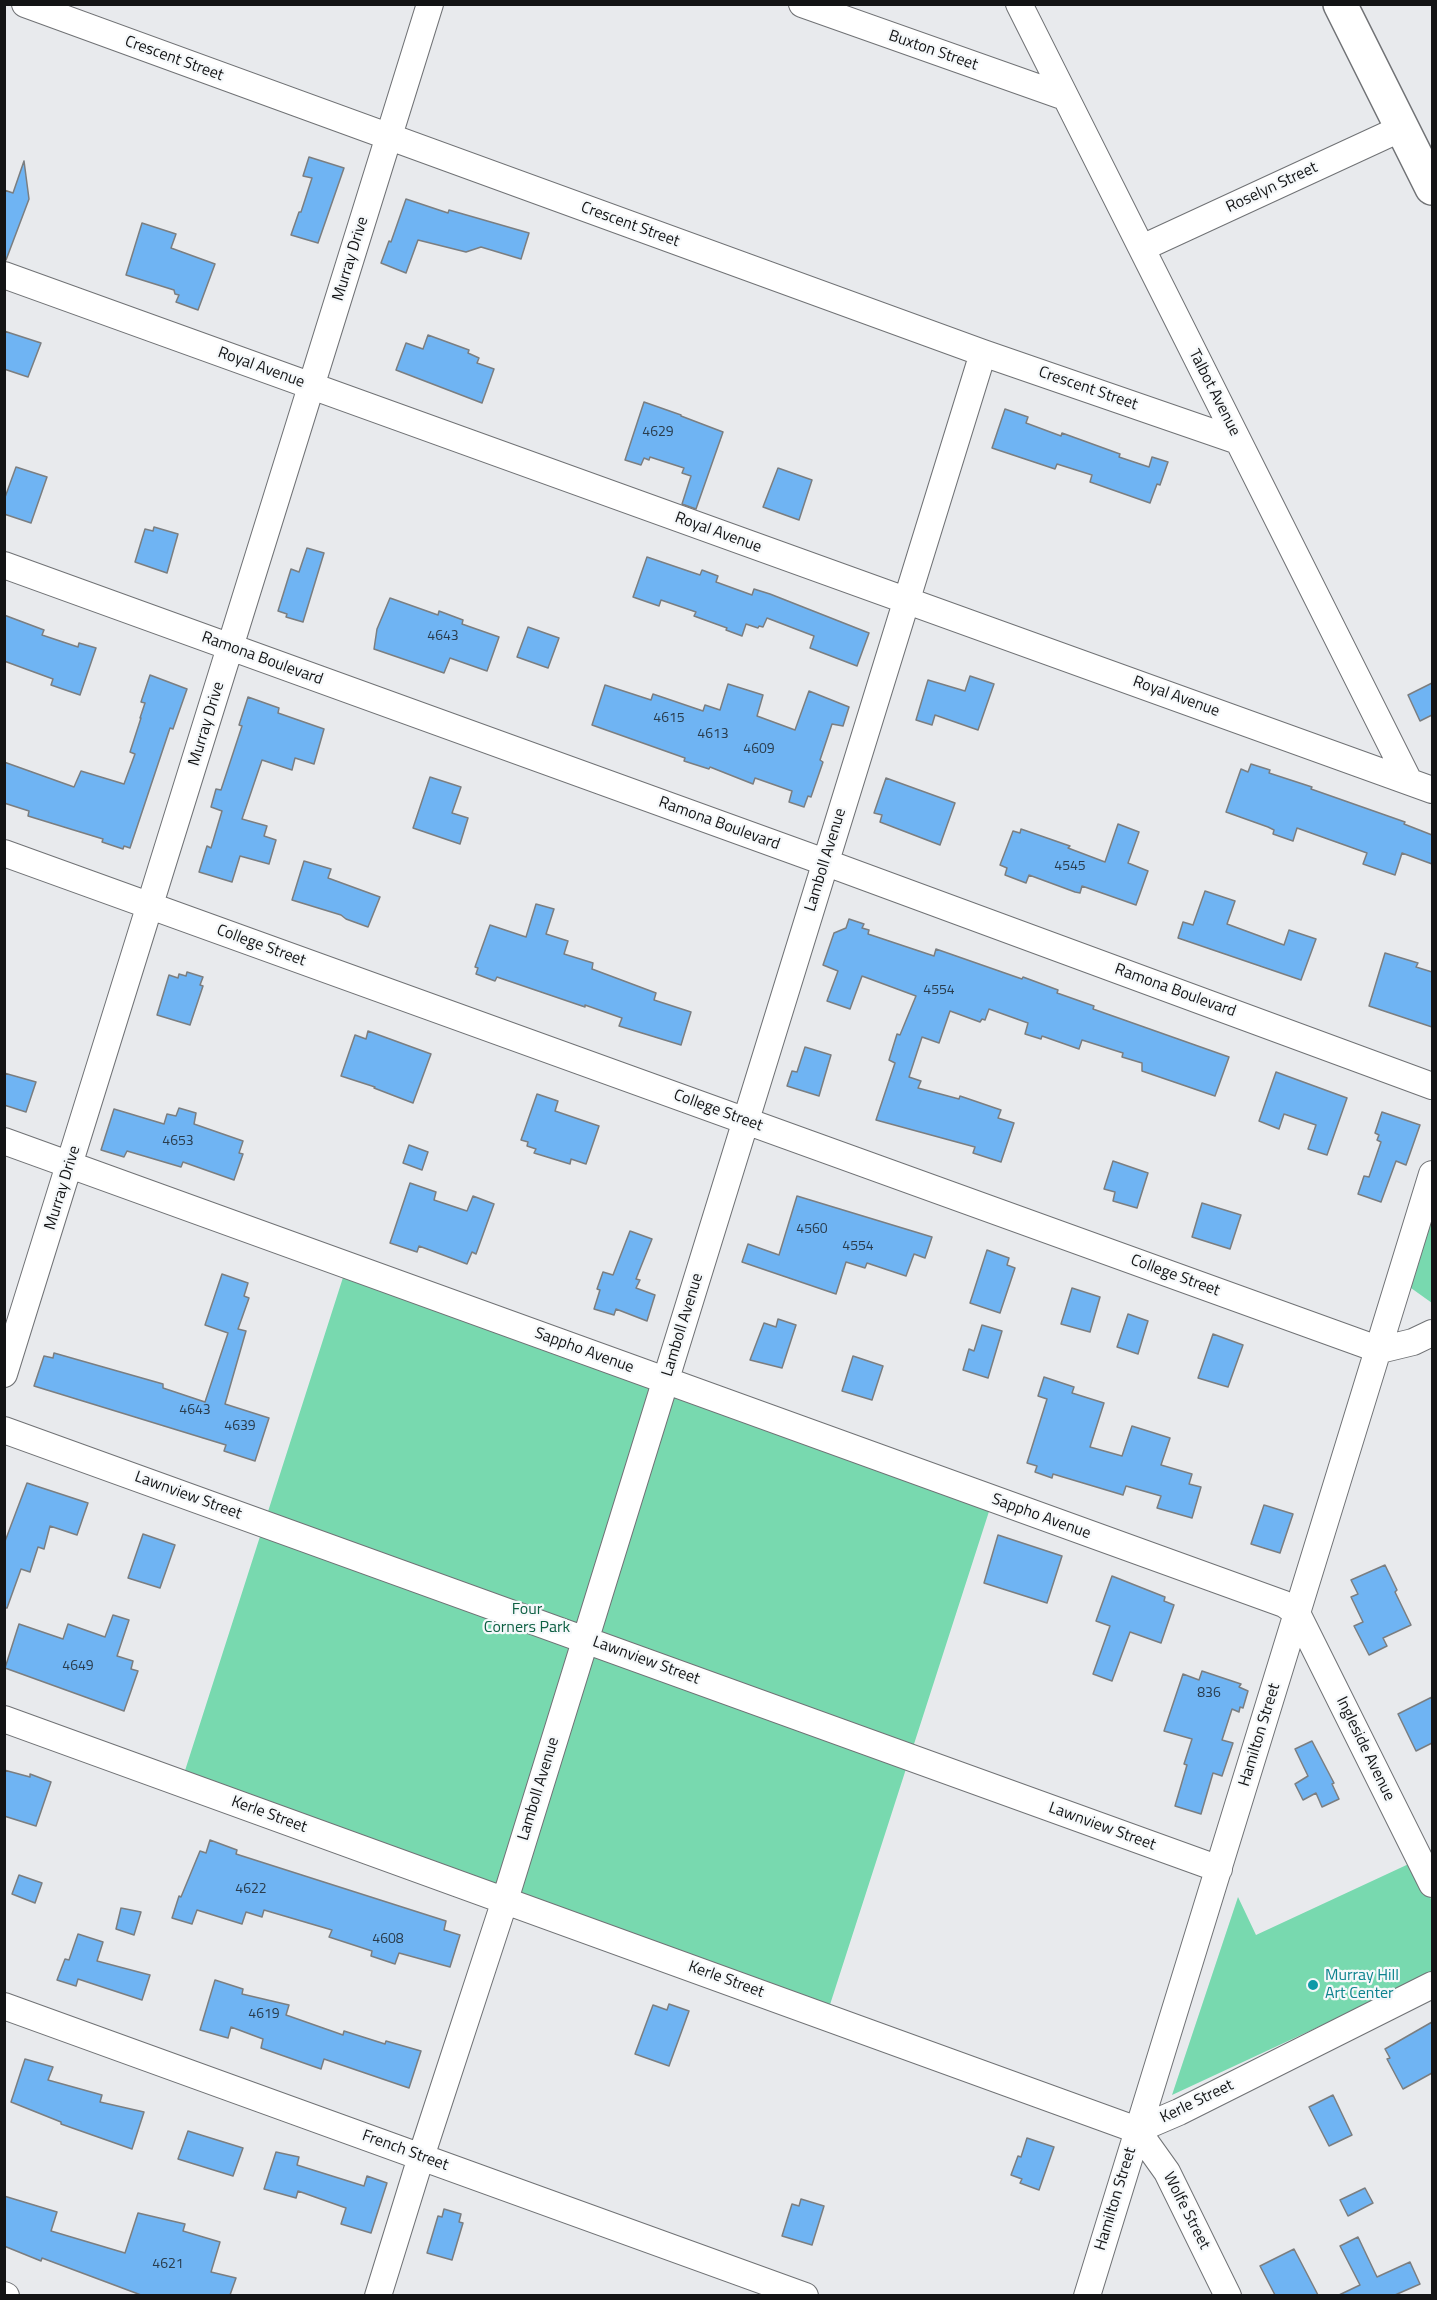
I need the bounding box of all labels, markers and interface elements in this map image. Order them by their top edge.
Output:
street label: Buxton Street [886,27,980,75]
street label: Crescent Street [122,32,226,86]
street label: Roselyn Street [1223,158,1321,218]
street label: Crescent Street [578,198,682,252]
street label: Murray Drive [329,215,373,303]
street label: Royal Avenue [215,343,307,393]
street label: Talbot Avenue [1184,346,1244,440]
street label: Crescent Street [1036,363,1140,415]
house number: 4629 [642,425,674,441]
street label: Royal Avenue [672,508,764,558]
street label: Ramona Boulevard [199,628,325,690]
house number: 4643 [427,629,459,645]
street label: Royal Avenue [1130,672,1222,722]
street label: Murray Drive [185,680,229,768]
house number: 4615 [653,711,685,727]
house number: 4613 [697,727,729,743]
house number: 4609 [743,742,775,758]
street label: Ramona Boulevard [656,793,782,855]
street label: Lamboll Avenue [801,806,851,914]
house number: 4545 [1054,859,1086,875]
street label: College Street [214,921,308,971]
street label: Ramona Boulevard [1112,960,1238,1022]
house number: 4554 [923,983,955,999]
street label: College Street [671,1086,765,1136]
house number: 4653 [162,1134,194,1150]
street label: Murray Drive [41,1144,85,1232]
house number: 4560 [796,1222,828,1238]
house number: 4554 [842,1239,874,1255]
street label: College Street [1128,1251,1222,1301]
street label: Lamboll Avenue [658,1271,708,1379]
street label: Sappho Avenue [532,1324,636,1378]
house number: 4643 [179,1403,211,1419]
house number: 4639 [224,1419,256,1435]
street label: Lawnview Street [132,1468,244,1524]
street label: Sappho Avenue [989,1490,1093,1544]
park label: Four Corners Park [484,1600,570,1638]
street label: Lawnview Street [590,1633,702,1689]
house number: 4649 [62,1659,94,1675]
street label: Hamilton Street [1235,1681,1285,1789]
house number: 836 [1197,1686,1221,1702]
street label: Ingleside Avenue [1331,1694,1399,1804]
street label: Lamboll Avenue [514,1735,564,1843]
street label: Kerle Street [229,1792,309,1838]
street label: Lawnview Street [1046,1799,1158,1855]
house number: 4622 [235,1882,267,1898]
house number: 4608 [372,1932,404,1948]
street label: Kerle Street [686,1957,766,2003]
place label: Murray Hill Art Center [1325,1966,1399,2004]
marker: Murray Hill Art Center [1306,1978,1320,1992]
house number: 4619 [248,2007,280,2023]
street label: Kerle Street [1157,2076,1237,2128]
street label: French Street [359,2127,451,2175]
street label: Hamilton Street [1091,2145,1141,2253]
street label: Wolfe Street [1158,2169,1214,2253]
house number: 4621 [152,2257,184,2273]

